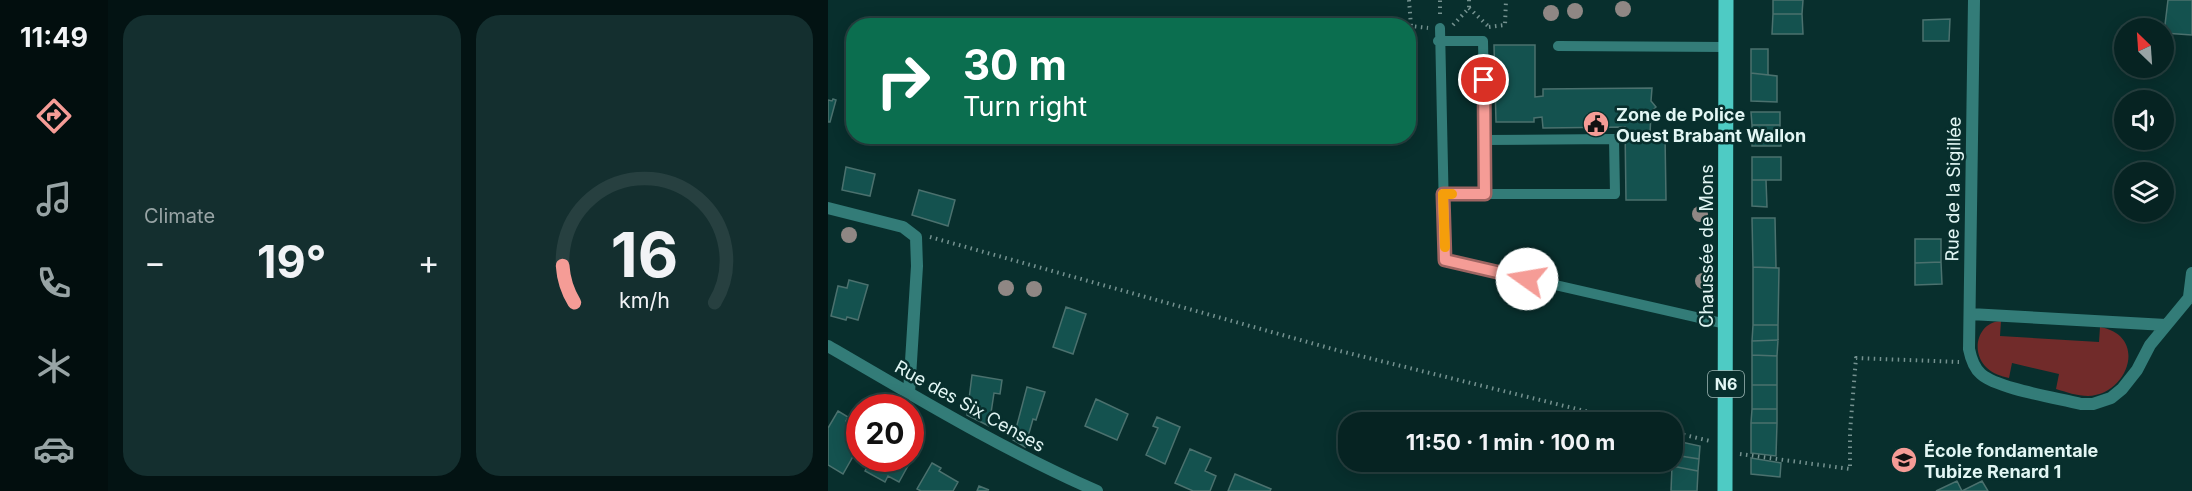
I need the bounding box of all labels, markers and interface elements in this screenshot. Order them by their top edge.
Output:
north arrow [2114,18,2174,78]
map controls [2114,18,2174,222]
text: 11:49 [20,21,88,54]
text: 30 m [963,39,1067,90]
icon: right [864,42,942,120]
pin [1458,54,1509,105]
icon: arrive [1467,63,1500,96]
text: Turn right [963,90,1087,123]
button: sound [2114,90,2174,150]
icon: directions [33,95,75,137]
place label: Zone de Police Ouest Brabant Wallon [1616,104,1806,146]
public building icon: Zone de Police Ouest Brabant Wallon [1581,109,1611,139]
street label: Rue de la Sigillée [1941,116,1965,262]
button: layers [2114,162,2174,222]
street label: Chaussée de Mons [1696,164,1717,328]
icon: music [33,178,75,220]
text: Climate [144,204,215,228]
text: 16 [611,217,678,292]
text: 19° [257,234,326,289]
text: − [144,242,166,282]
text: + [418,242,440,282]
position arrow [1495,247,1559,311]
icon: phone [33,262,75,304]
text: km/h [619,287,670,313]
icon: climate [33,345,75,387]
street label: Rue des Six Censes [891,356,1049,456]
road number: N6 [1708,371,1744,397]
speed limit sign: 20 [846,394,924,472]
icon: car [33,428,75,470]
text: 11:50 · 1 min · 100 m [1406,429,1615,455]
place label: École fondamentale Tubize Renard 1 [1924,440,2099,482]
school or university icon: École fondamentale Tubize Renard 1 [1889,445,1919,475]

